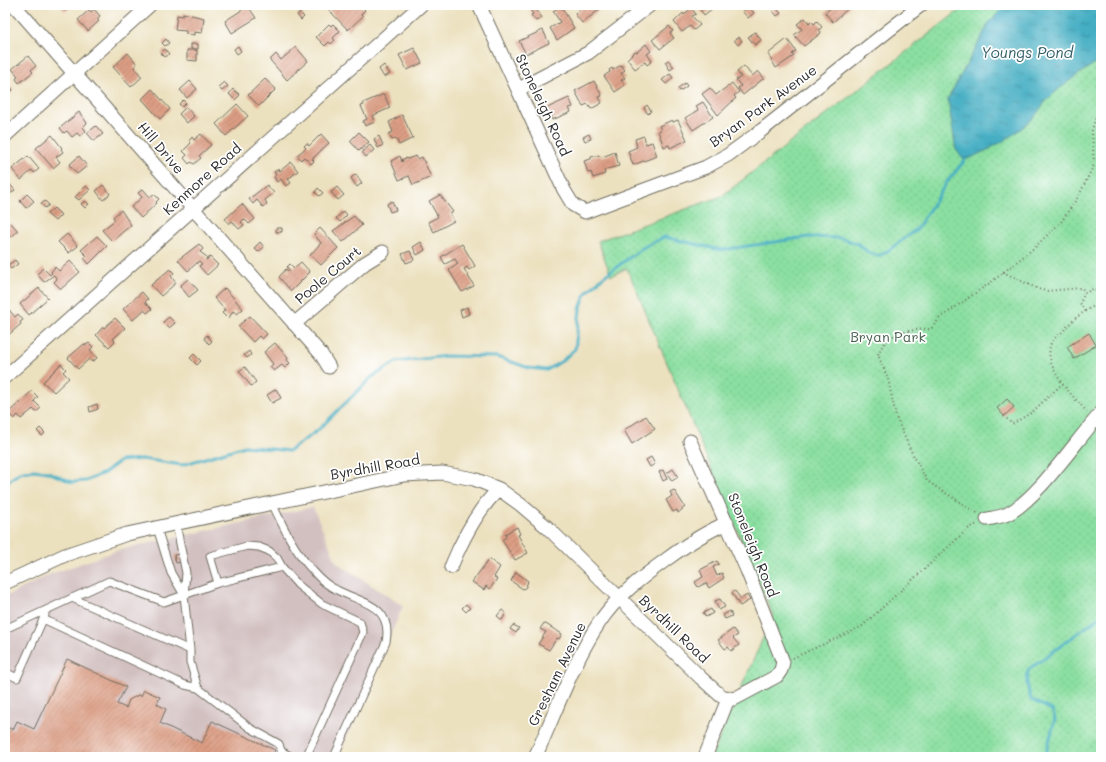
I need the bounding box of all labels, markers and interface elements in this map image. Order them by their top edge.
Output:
water label: Youngs Pond [981,42,1074,62]
street label: Stoneleigh Road [511,51,575,159]
street label: Bryan Park Avenue [705,60,820,151]
street label: Hill Drive [134,118,189,178]
street label: Kenmore Road [158,138,245,219]
street label: Poole Court [291,241,365,308]
park label: Bryan Park [850,327,926,346]
street label: Byrdhill Road [329,449,421,484]
street label: Stoneleigh Road [724,490,783,600]
street label: Byrdhill Road [635,590,714,667]
street label: Gresham Avenue [523,619,590,729]

